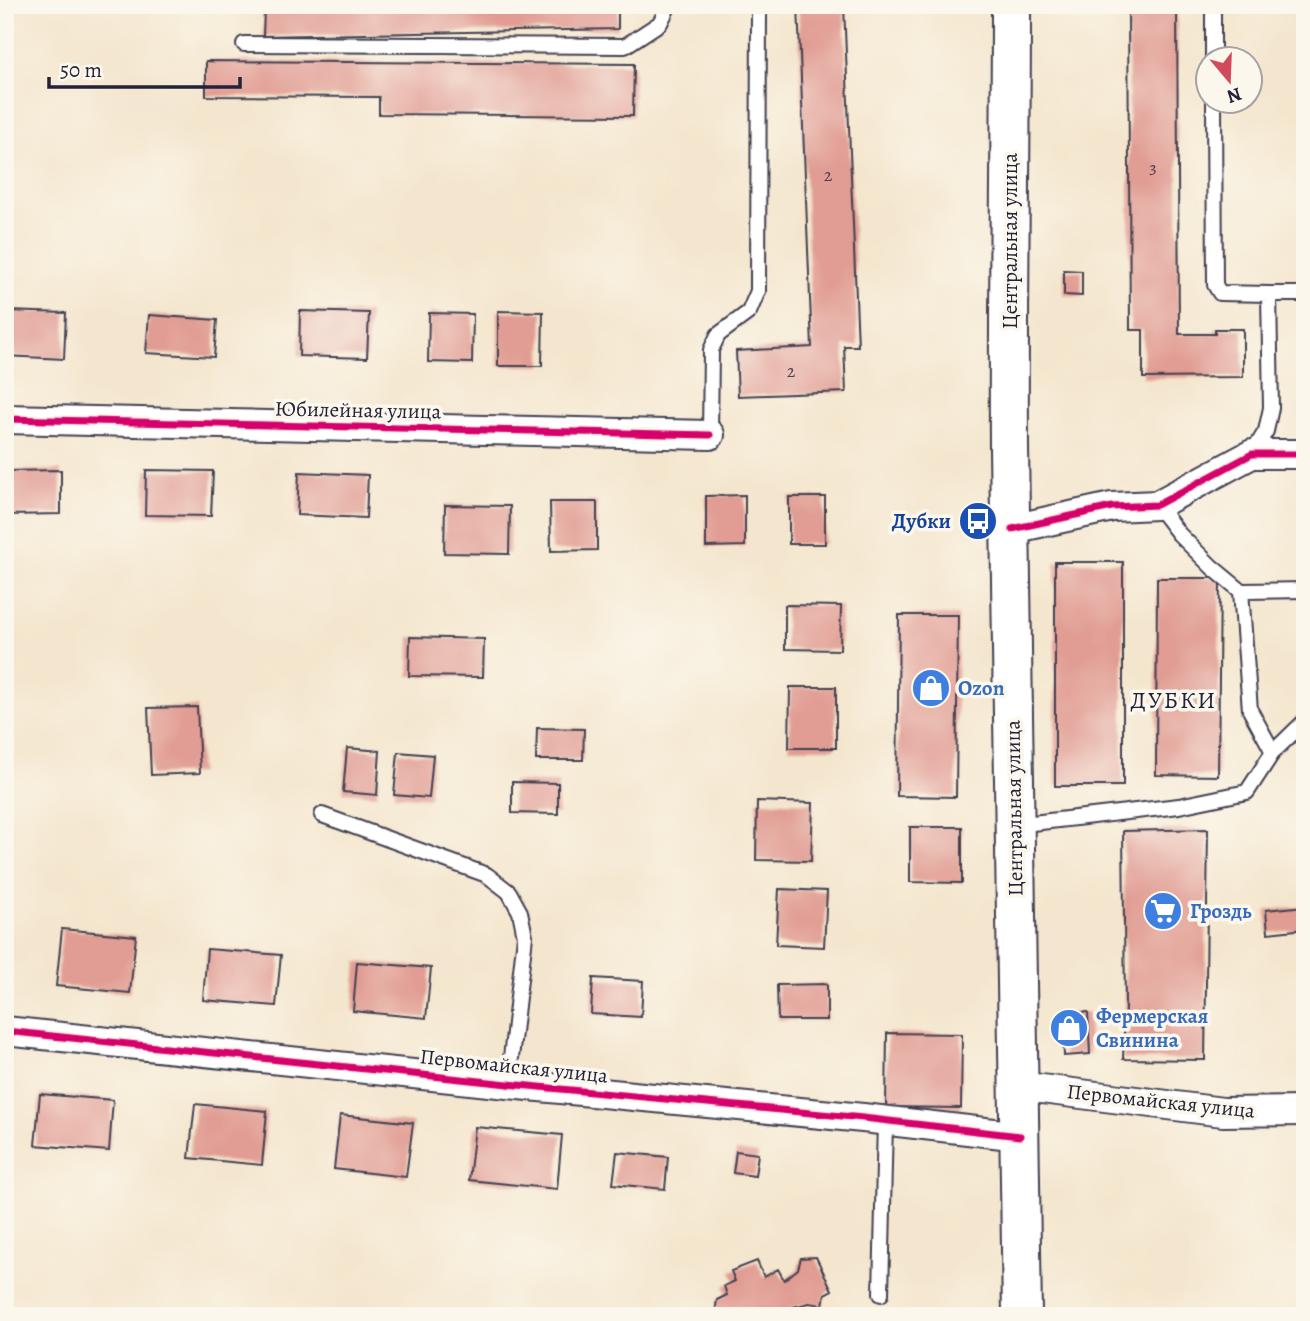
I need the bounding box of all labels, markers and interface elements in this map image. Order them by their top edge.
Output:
scale bar [49,46,240,90]
north arrow [1194,46,1264,116]
text: 50 m [60,56,102,84]
text: N [1223,81,1245,110]
street label: Центральная улица [996,153,1024,329]
house number: 3 [1149,155,1157,179]
house number: 2 [824,163,833,187]
house number: 2 [787,359,796,383]
street label: Юбилейная улица [275,395,442,425]
bus stop icon: Дубки [957,500,999,542]
place label: Дубки [892,507,951,535]
shop icon: Ozon [910,667,952,709]
place label: Ozon [958,674,1005,702]
district label: ДУБКИ [1131,684,1217,716]
street label: Центральная улица [998,719,1030,896]
supermarket icon: Гроздь [1142,890,1184,932]
place label: Гроздь [1190,897,1252,925]
place label: Фермерская Свинина [1096,1002,1208,1054]
shop icon: Фермерская Свинина [1048,1007,1090,1049]
street label: Первомайская улица [419,1042,610,1090]
street label: Первомайская улица [1066,1077,1257,1125]

